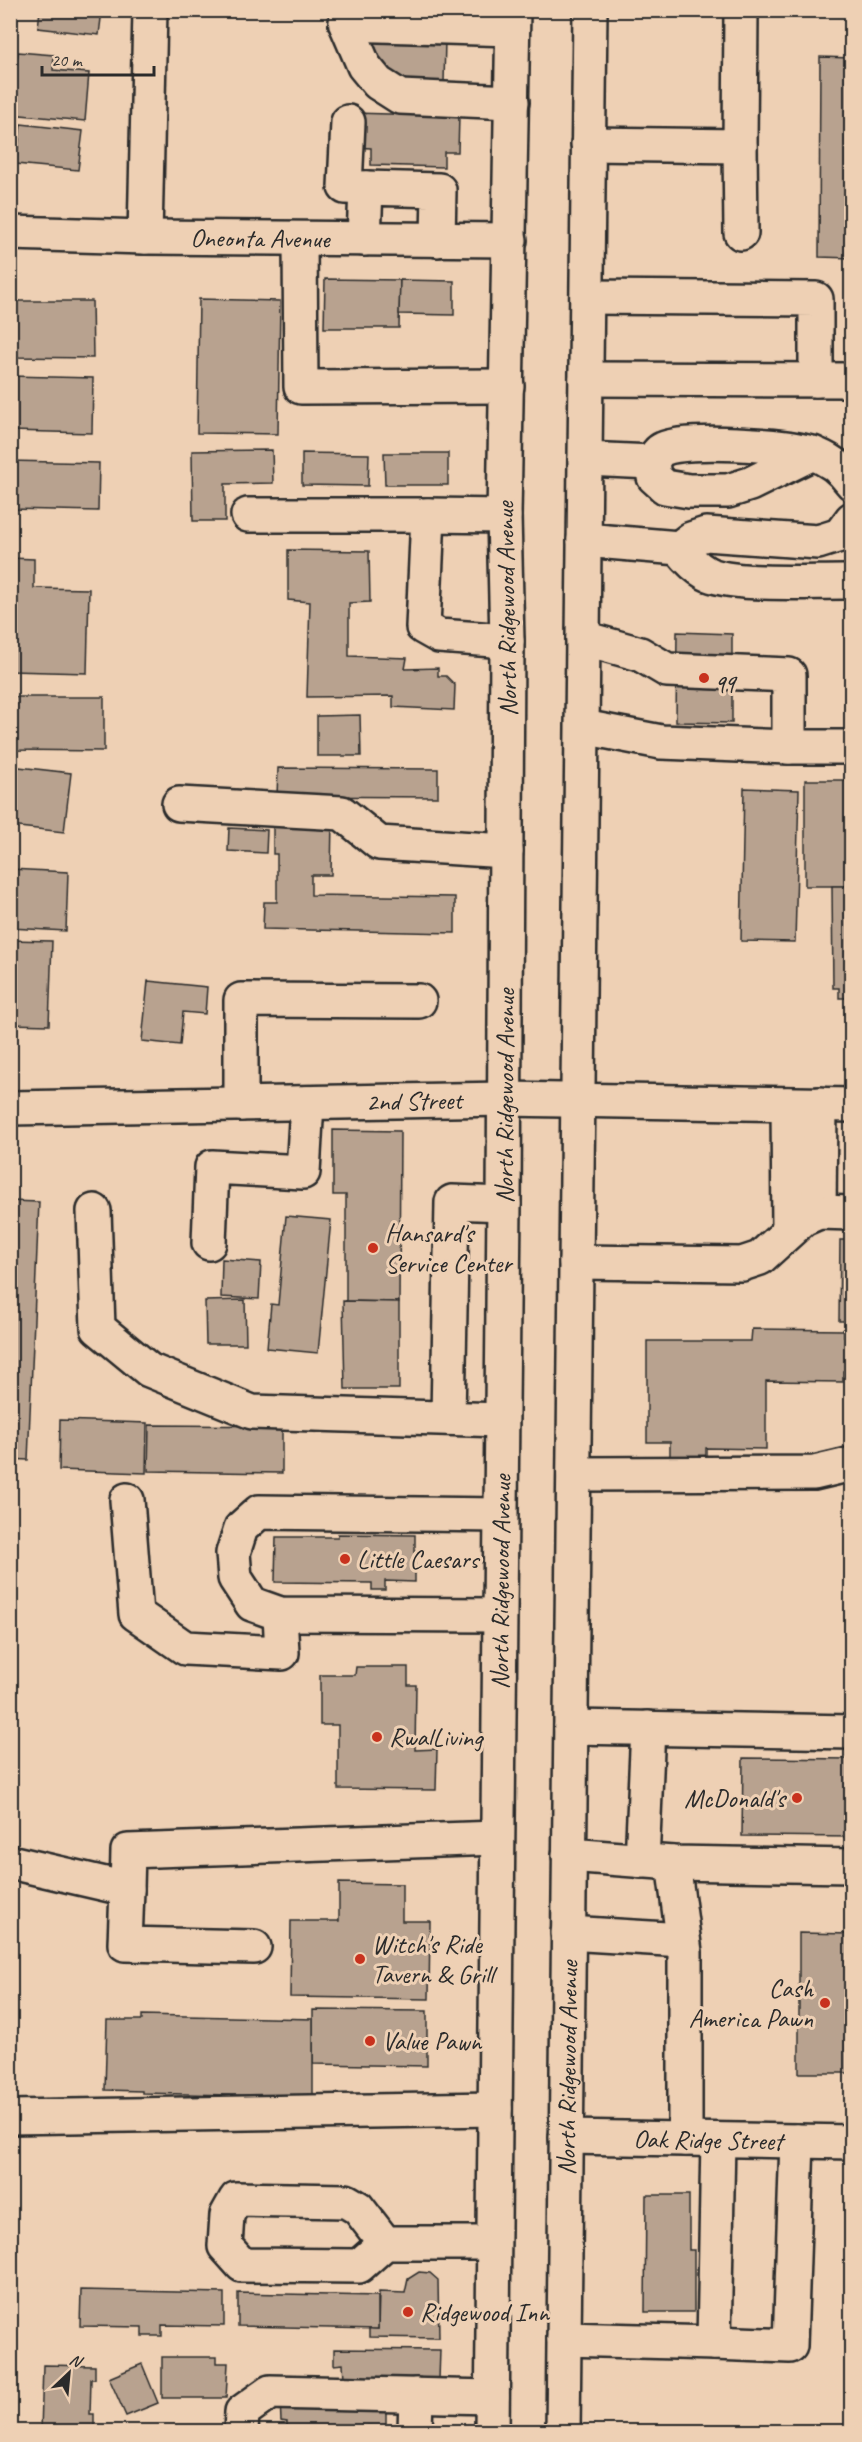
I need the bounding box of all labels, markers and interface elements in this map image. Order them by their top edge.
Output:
scale bar [42,39,154,77]
text: 20 m [51,49,84,71]
street label: Oneonta Avenue [190,221,331,256]
street label: North Ridgewood Avenue [488,500,525,717]
place label: qq [716,662,738,695]
marker: qq [697,671,711,685]
street label: North Ridgewood Avenue [488,987,522,1204]
street label: 2nd Street [366,1084,465,1119]
place label: Hansard's Service Center [385,1217,514,1280]
marker: Hansard's Service Center [366,1241,380,1255]
street label: North Ridgewood Avenue [483,1473,518,1690]
place label: Little Caesars [357,1543,481,1576]
marker: Little Caesars [338,1552,352,1566]
place label: RwalLiving [389,1721,484,1754]
marker: RwalLiving [370,1730,384,1744]
place label: McDonald's [684,1782,787,1815]
marker: McDonald's [790,1791,804,1805]
place label: Witch's Ride Tavern & Grill [372,1928,498,1991]
marker: Witch's Ride Tavern & Grill [353,1952,367,1966]
street label: North Ridgewood Avenue [550,1959,585,2176]
place label: Cash America Pawn [689,1972,814,2035]
marker: Cash America Pawn [818,1996,832,2010]
place label: Value Pawn [382,2025,483,2058]
marker: Value Pawn [363,2034,377,2048]
street label: Oak Ridge Street [633,2122,786,2158]
place label: Ridgewood Inn [420,2296,550,2329]
marker: Ridgewood Inn [401,2305,415,2319]
north arrow [39,2343,99,2403]
text: N [66,2349,87,2373]

